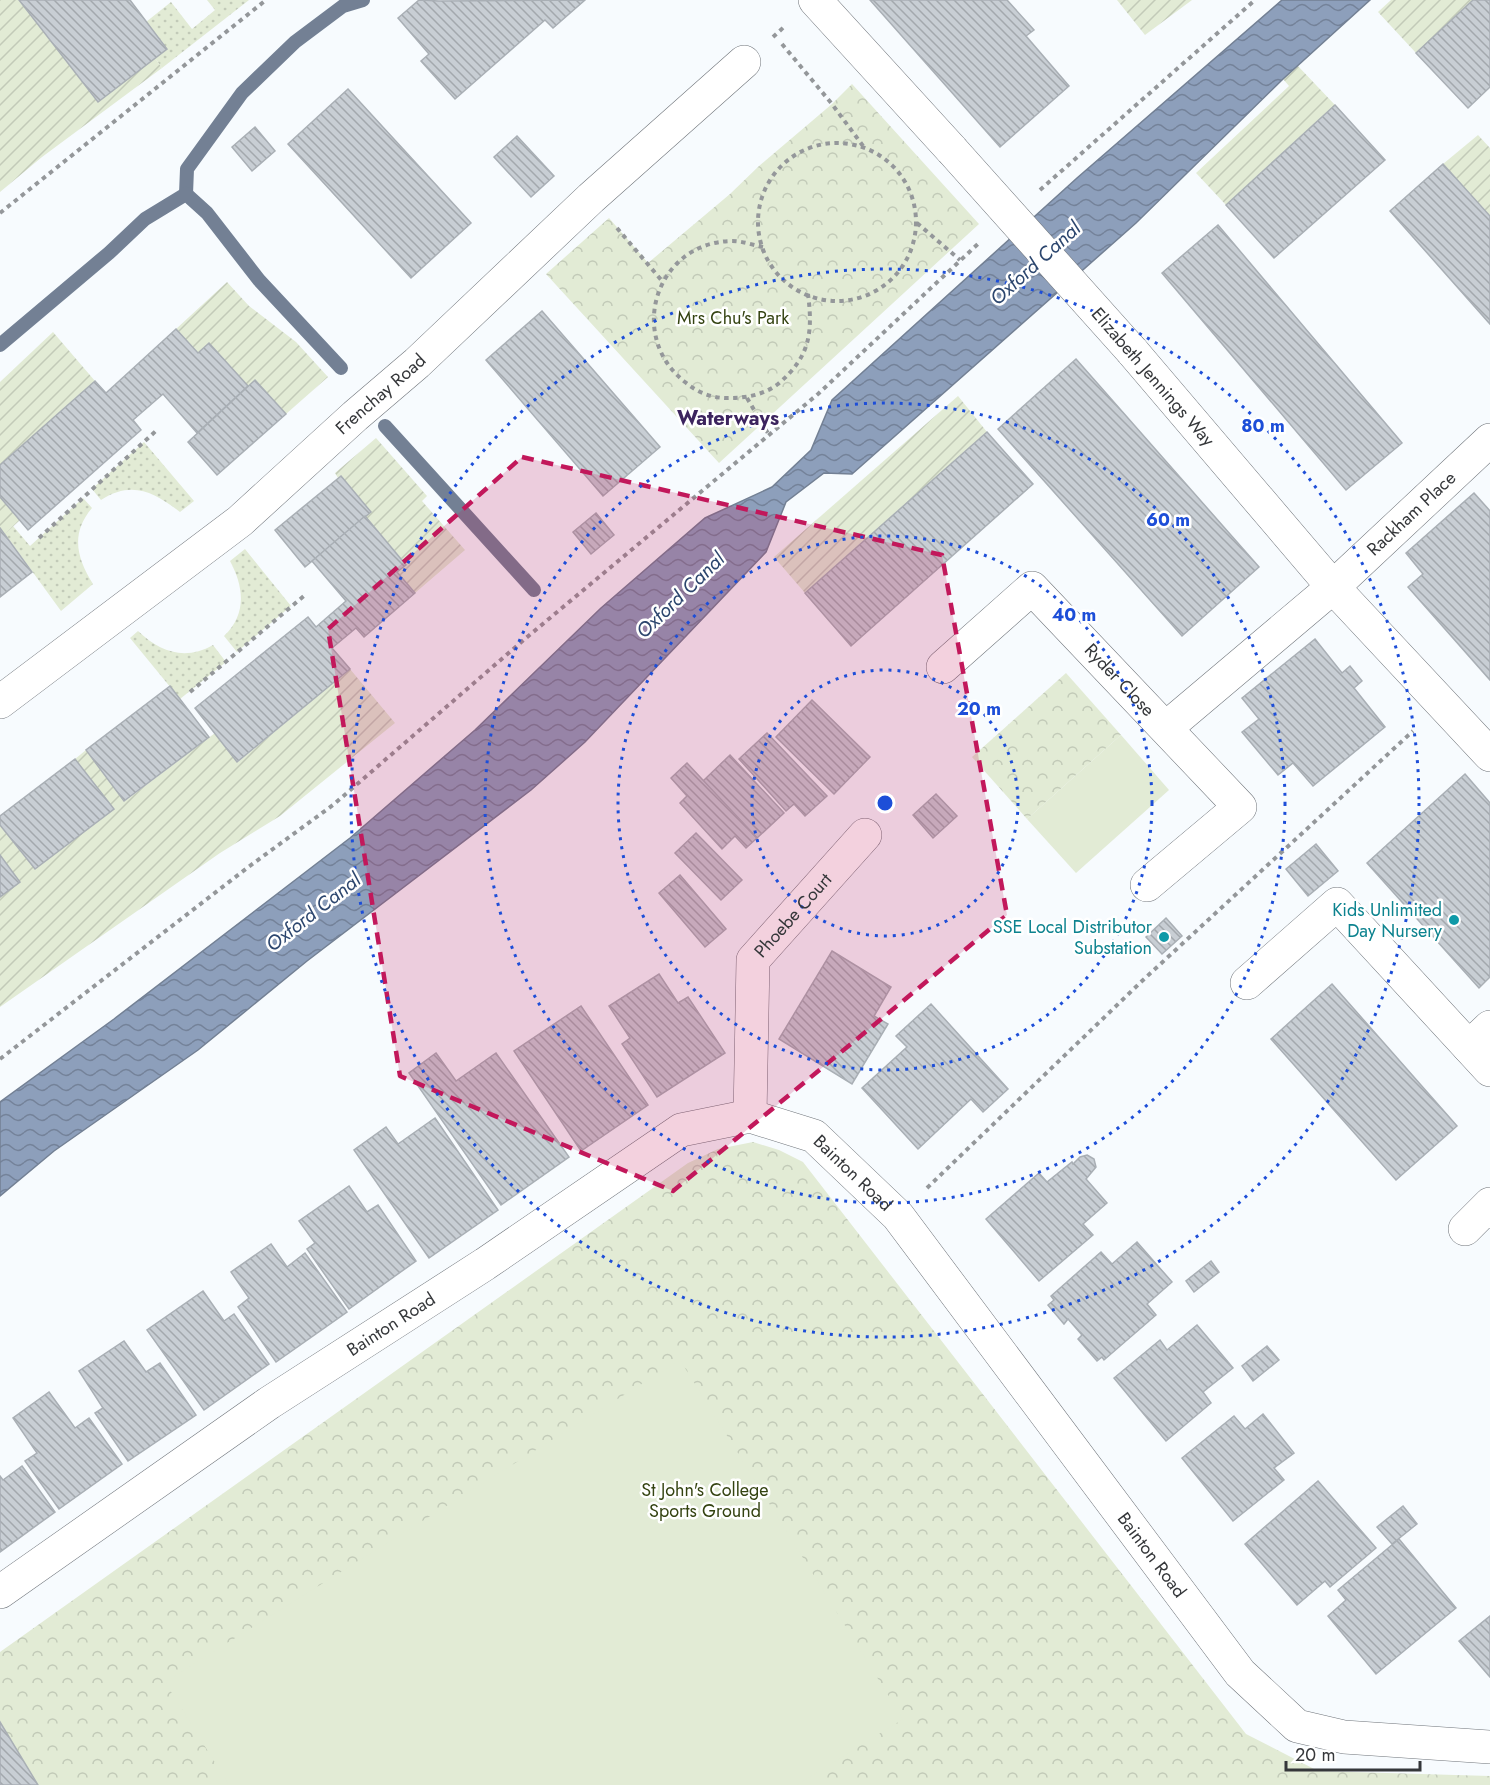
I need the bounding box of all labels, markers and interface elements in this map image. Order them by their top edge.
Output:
water label: Oxford Canal [983,214,1088,312]
street label: Elizabeth Jennings Way [1085,302,1221,452]
park label: Mrs Chu's Park [677,305,789,331]
street label: Frenchay Road [330,348,432,441]
district label: Waterways [677,404,779,433]
text: 80 m [1241,413,1285,439]
street label: Rackham Place [1361,465,1462,562]
text: 60 m [1146,507,1190,533]
water label: Oxford Canal [629,544,732,645]
text: 40 m [1052,602,1096,628]
street label: Ryder Close [1078,638,1161,722]
text: 20 m [957,696,1001,722]
centre of rings [875,793,895,813]
water label: Oxford Canal [260,865,368,959]
street label: Phoebe Court [748,867,838,963]
place label: Kids Unlimited Day Nursery [1332,897,1442,944]
marker: Kids Unlimited Day Nursery [1447,913,1461,927]
place label: SSE Local Distributor Substation [993,914,1153,961]
marker: SSE Local Distributor Substation [1157,930,1171,944]
street label: Bainton Road [807,1129,898,1217]
street label: Bainton Road [342,1286,441,1363]
park label: St John's College Sports Ground [641,1477,769,1524]
street label: Bainton Road [1111,1507,1192,1603]
scale bar [1286,1734,1420,1772]
text: 20 m [1295,1742,1335,1768]

